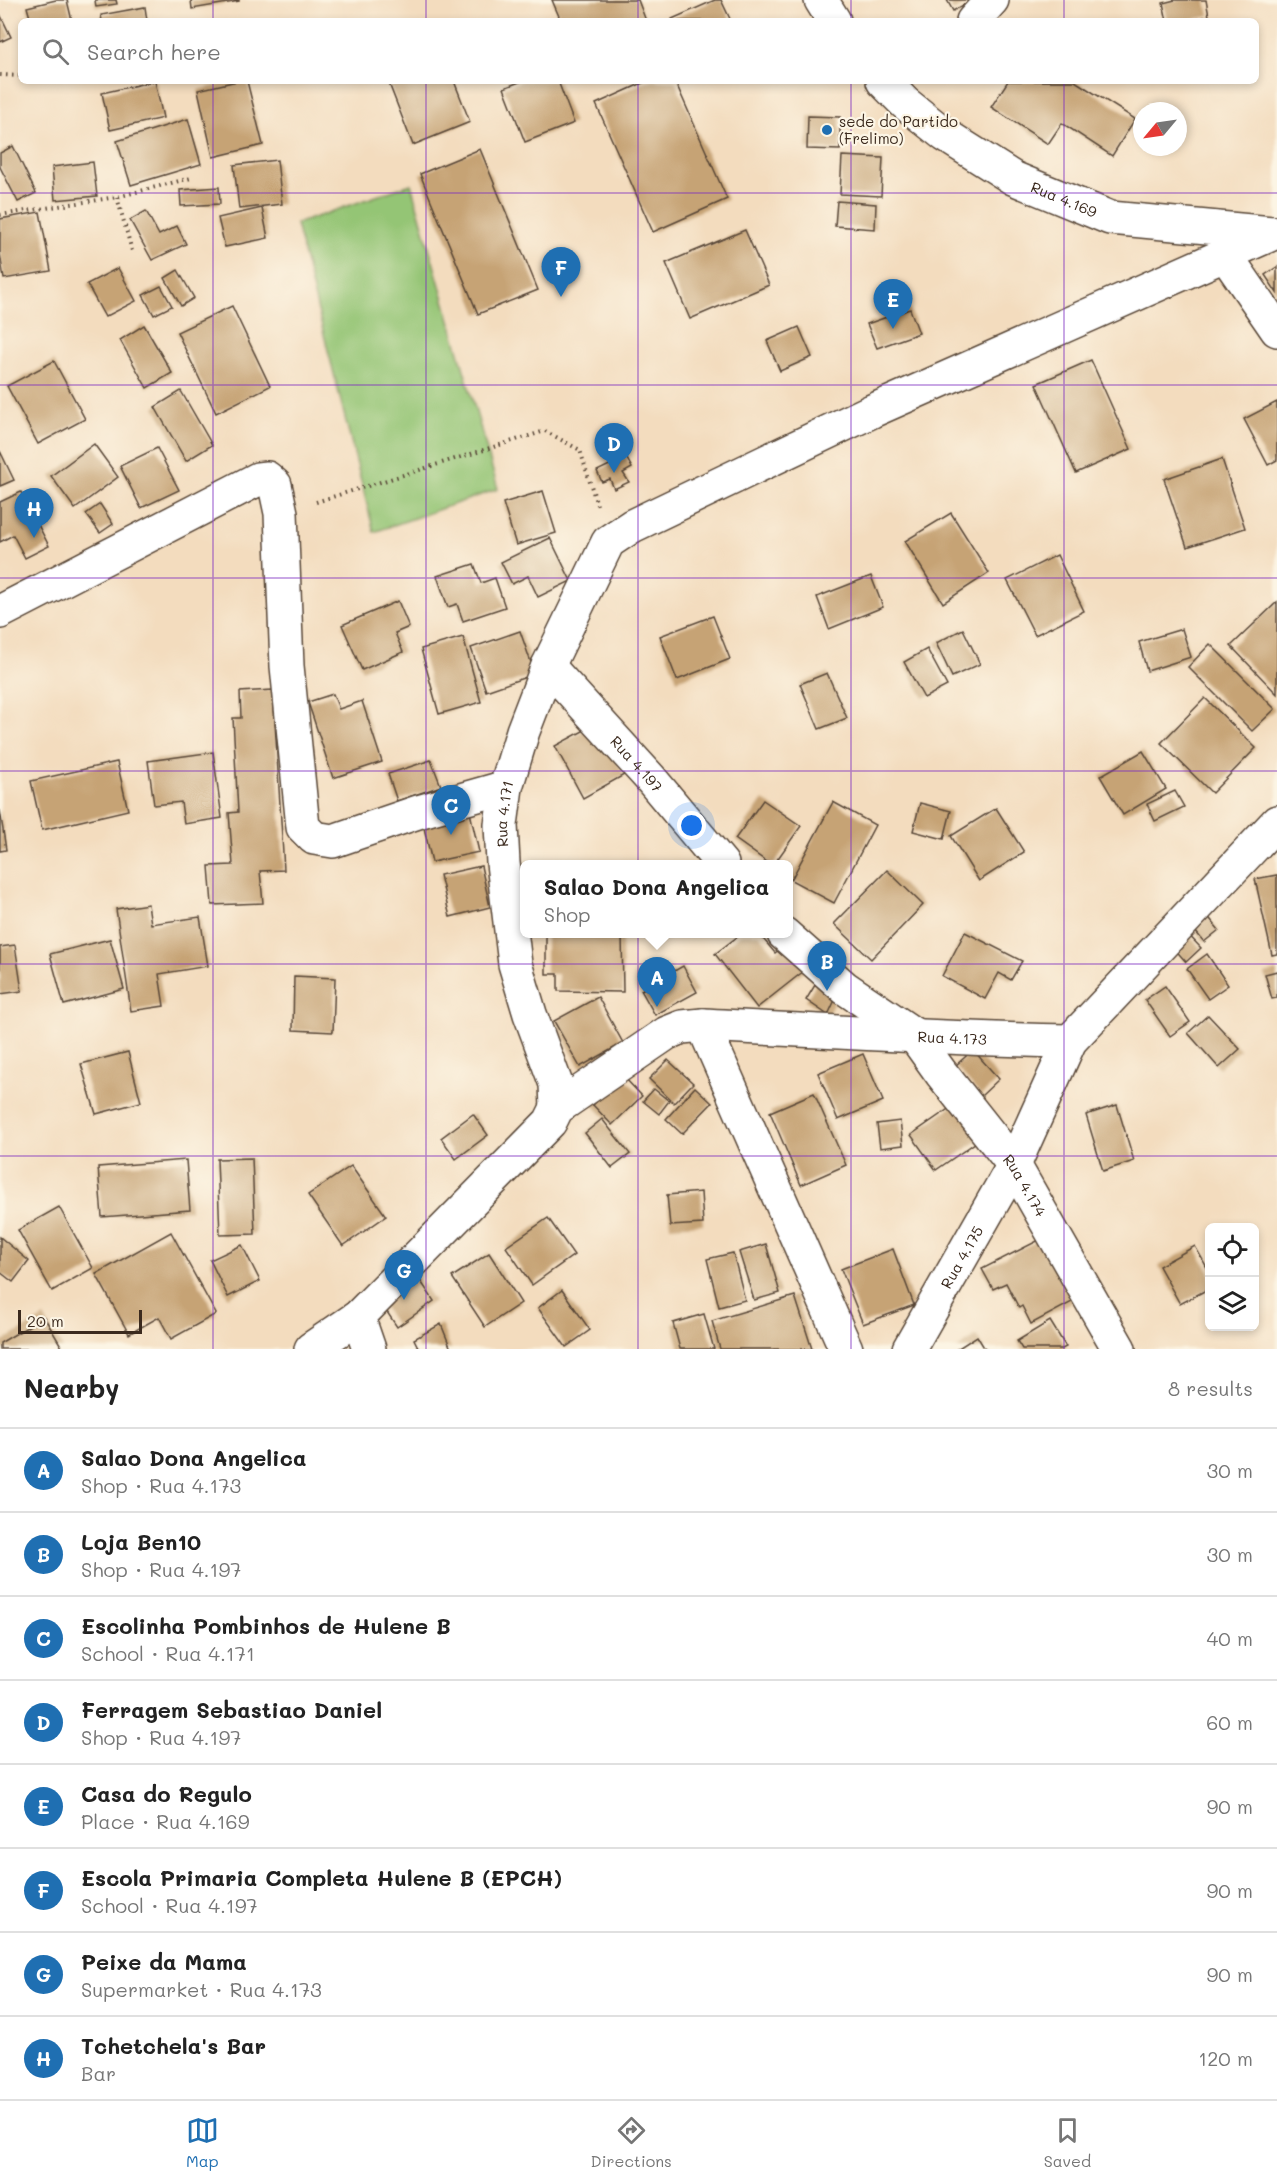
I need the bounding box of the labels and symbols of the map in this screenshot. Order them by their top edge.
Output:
north arrow [1133,102,1187,156]
place label: sede do Partido (Frelimo) [839,111,958,148]
marker: sede do Partido (Frelimo) [820,123,834,137]
street label: Rua 4.169 [1028,176,1100,222]
pin: F [542,248,580,297]
pin: E [874,280,912,329]
pin: D [594,424,634,473]
pin: H [15,488,54,538]
street label: Rua 4.197 [606,731,667,796]
street label: Rua 4.171 [491,778,517,848]
pin: C [432,786,470,835]
your location [677,811,706,840]
pin: B [808,942,846,991]
pin: A [638,958,676,1007]
street label: Rua 4.173 [917,1026,987,1049]
street label: Rua 4.174 [999,1150,1051,1220]
street label: Rua 4.175 [936,1222,987,1292]
pin: G [384,1250,424,1300]
scale bar [18,1307,142,1334]

